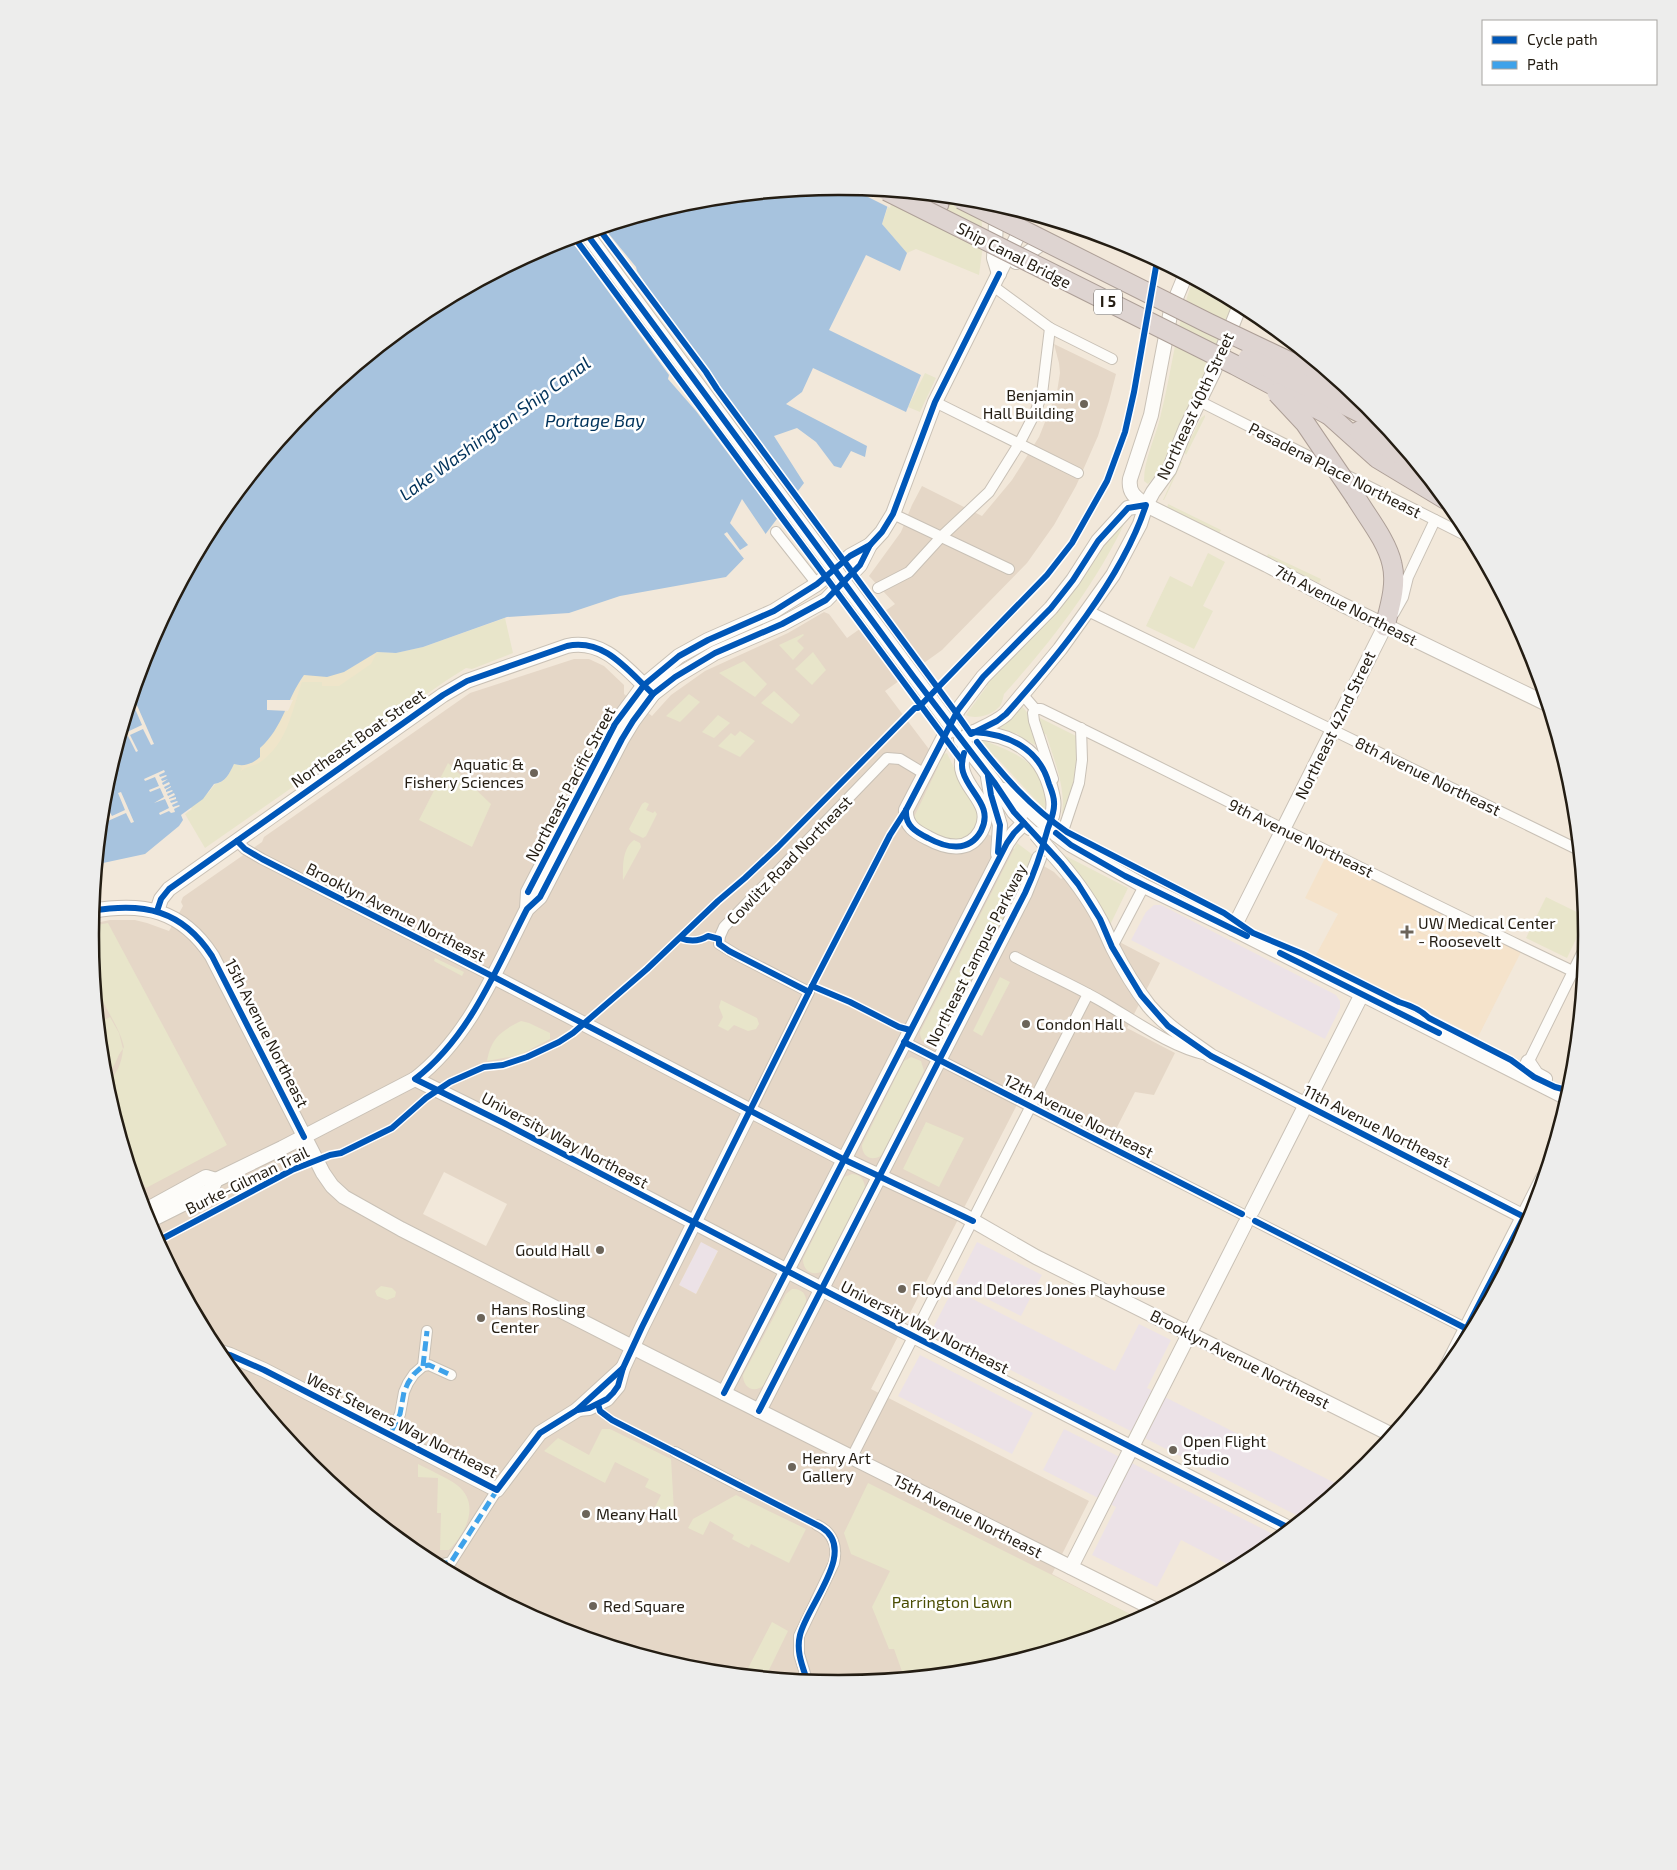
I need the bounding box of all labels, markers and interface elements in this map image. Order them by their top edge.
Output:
legend [1482,20,1657,85]
text: Cycle path [1527,30,1598,48]
text: Path [1527,55,1558,73]
street label: Ship Canal Bridge [954,218,1075,292]
road number: I 5 [1094,290,1122,314]
street label: Northeast 40th Street [1152,329,1237,482]
water label: Lake Washington Ship Canal [395,351,594,505]
place label: Benjamin Hall Building [983,385,1074,422]
marker: Benjamin Hall Building [1078,398,1090,410]
water label: Portage Bay [545,409,645,431]
street label: Pasadena Place Northeast [1246,418,1425,521]
street label: 7th Avenue Northeast [1272,560,1421,649]
street label: Northeast 42nd Street [1290,648,1379,802]
street label: Northeast Boat Street [287,684,428,791]
street label: Northeast Pacific Street [521,703,619,865]
street label: 8th Avenue Northeast [1352,732,1504,819]
place label: Aquatic & Fishery Sciences [404,754,524,791]
marker: Aquatic & Fishery Sciences [528,767,540,779]
street label: Cowlitz Road Northeast [722,791,855,928]
street label: 9th Avenue Northeast [1226,794,1377,881]
street label: Brooklyn Avenue Northeast [303,858,489,965]
street label: Northeast Campus Parkway [921,860,1030,1049]
place label: UW Medical Center - Roosevelt [1418,913,1556,950]
marker: UW Medical Center - Roosevelt [1400,925,1414,939]
street label: 15th Avenue Northeast [222,955,313,1110]
place label: Condon Hall [1036,1014,1124,1033]
marker: Condon Hall [1020,1018,1032,1030]
street label: 12th Avenue Northeast [1001,1070,1157,1161]
street label: 11th Avenue Northeast [1301,1080,1454,1171]
street label: University Way Northeast [479,1087,652,1192]
street label: Burke-Gilman Trail [182,1141,312,1218]
place label: Gould Hall [515,1240,590,1259]
marker: Gould Hall [594,1244,606,1256]
street label: University Way Northeast [838,1276,1012,1377]
place label: Floyd and Delores Jones Playhouse [912,1279,1165,1298]
marker: Floyd and Delores Jones Playhouse [896,1283,908,1295]
place label: Hans Rosling Center [491,1299,586,1336]
street label: Brooklyn Avenue Northeast [1147,1305,1333,1412]
marker: Hans Rosling Center [475,1312,487,1324]
street label: West Stevens Way Northeast [304,1368,501,1481]
place label: Open Flight Studio [1183,1431,1266,1468]
marker: Open Flight Studio [1167,1444,1179,1456]
place label: Henry Art Gallery [802,1448,871,1485]
marker: Henry Art Gallery [786,1461,798,1473]
street label: 15th Avenue Northeast [891,1470,1046,1561]
place label: Meany Hall [596,1504,678,1523]
marker: Meany Hall [580,1508,592,1520]
park label: Parrington Lawn [892,1592,1012,1611]
place label: Red Square [603,1596,685,1615]
marker: Red Square [587,1600,599,1612]

